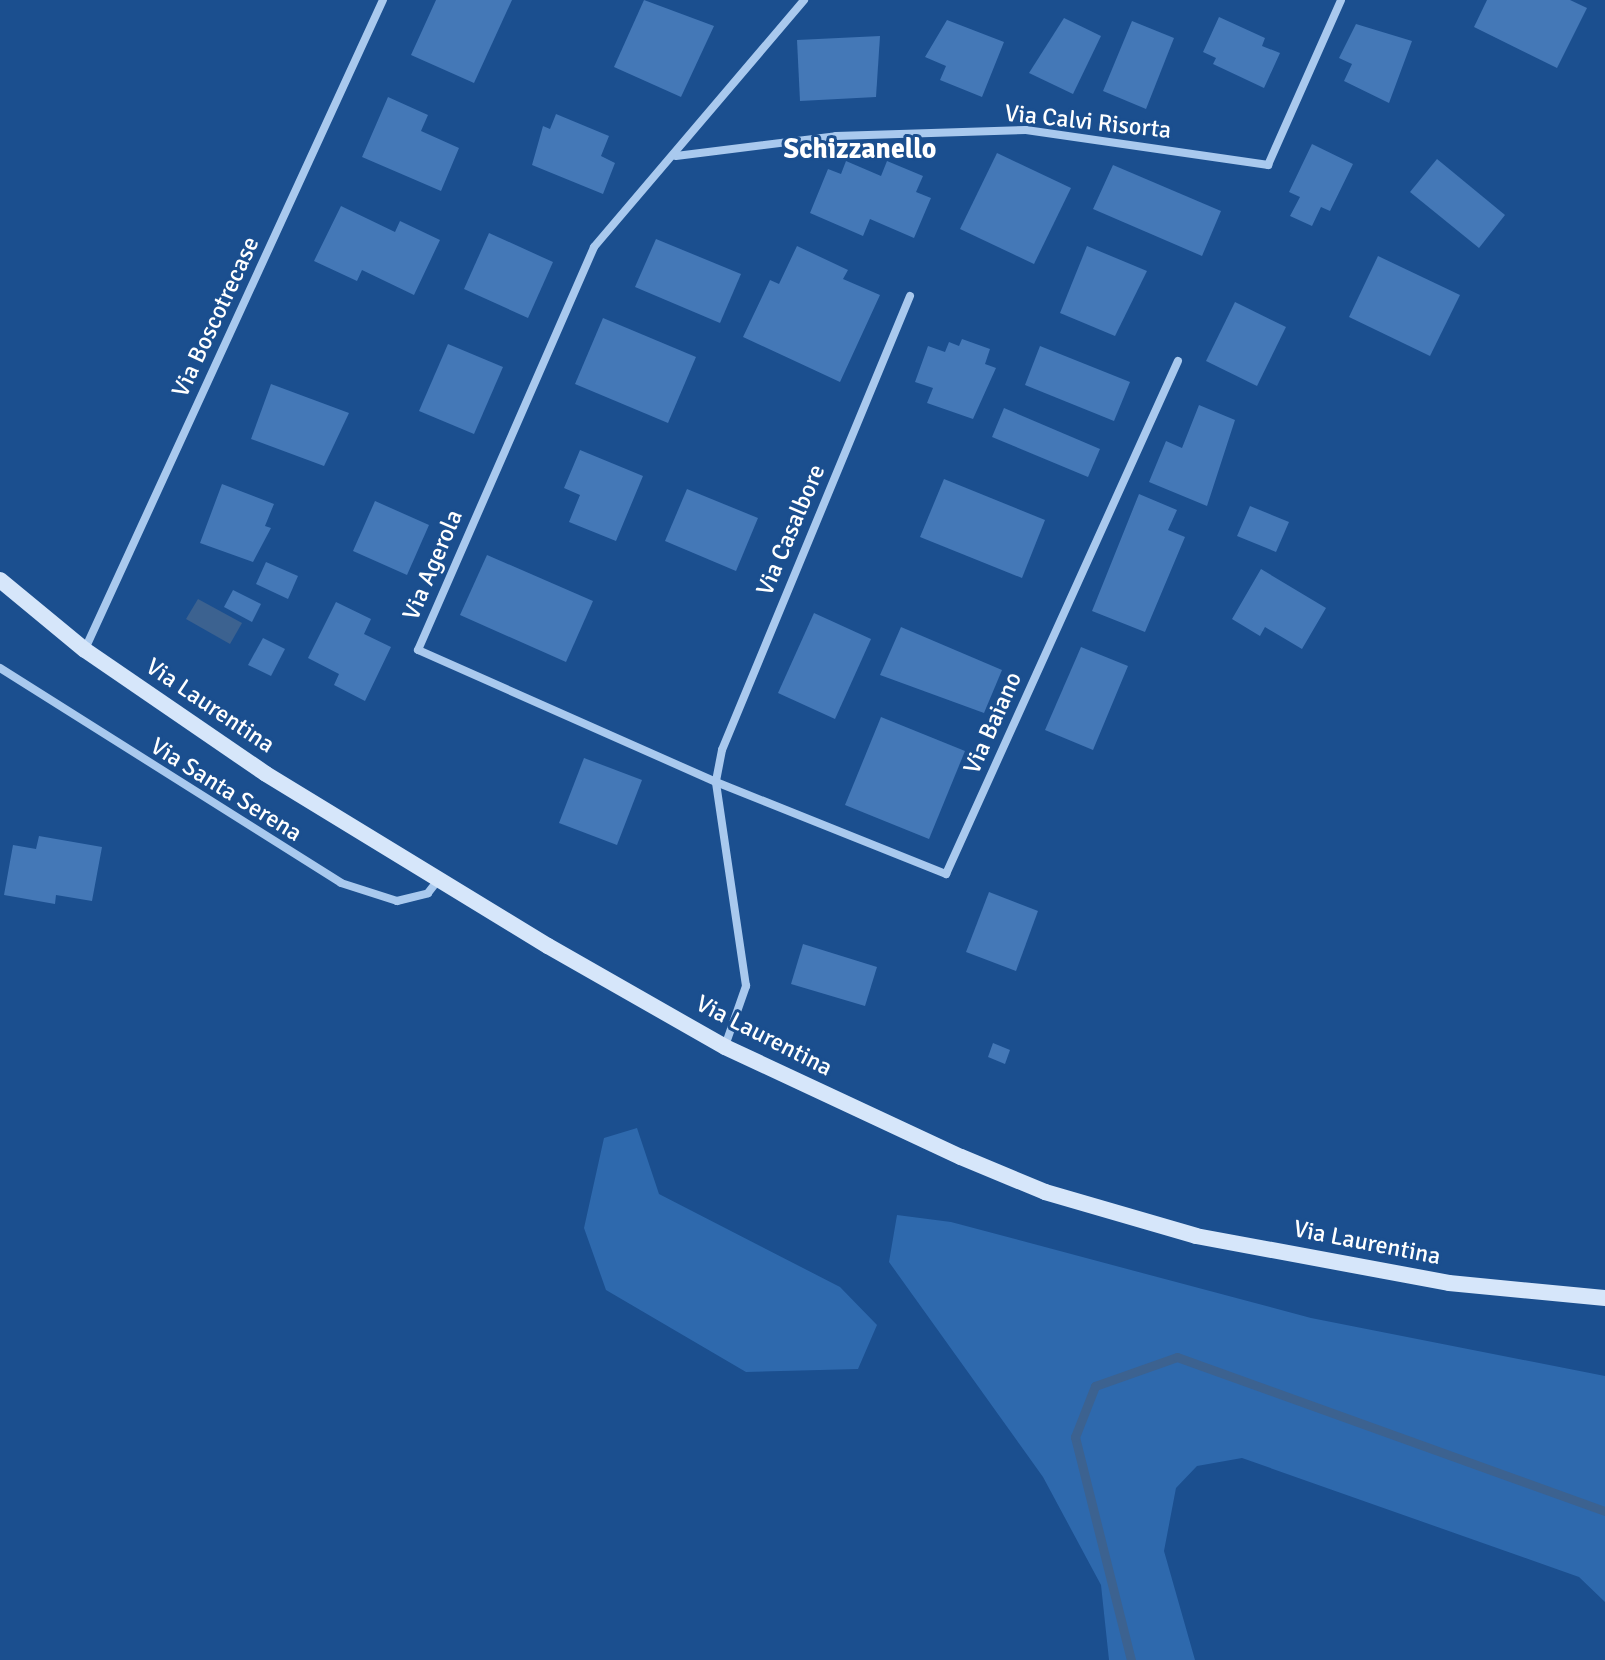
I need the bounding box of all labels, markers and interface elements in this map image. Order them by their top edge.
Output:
street label: Via Calvi Risorta [1003,99,1173,145]
district label: Schizzanello [784,132,936,166]
street label: Via Boscotrecase [166,232,266,402]
street label: Via Casalbore [750,460,832,600]
street label: Via Agerola [397,506,469,624]
street label: Via Laurentina [140,652,280,760]
street label: Via Baiano [958,667,1028,779]
street label: Via Santa Serena [145,732,307,848]
street label: Via Laurentina [691,989,837,1083]
street label: Via Laurentina [1291,1215,1443,1271]

